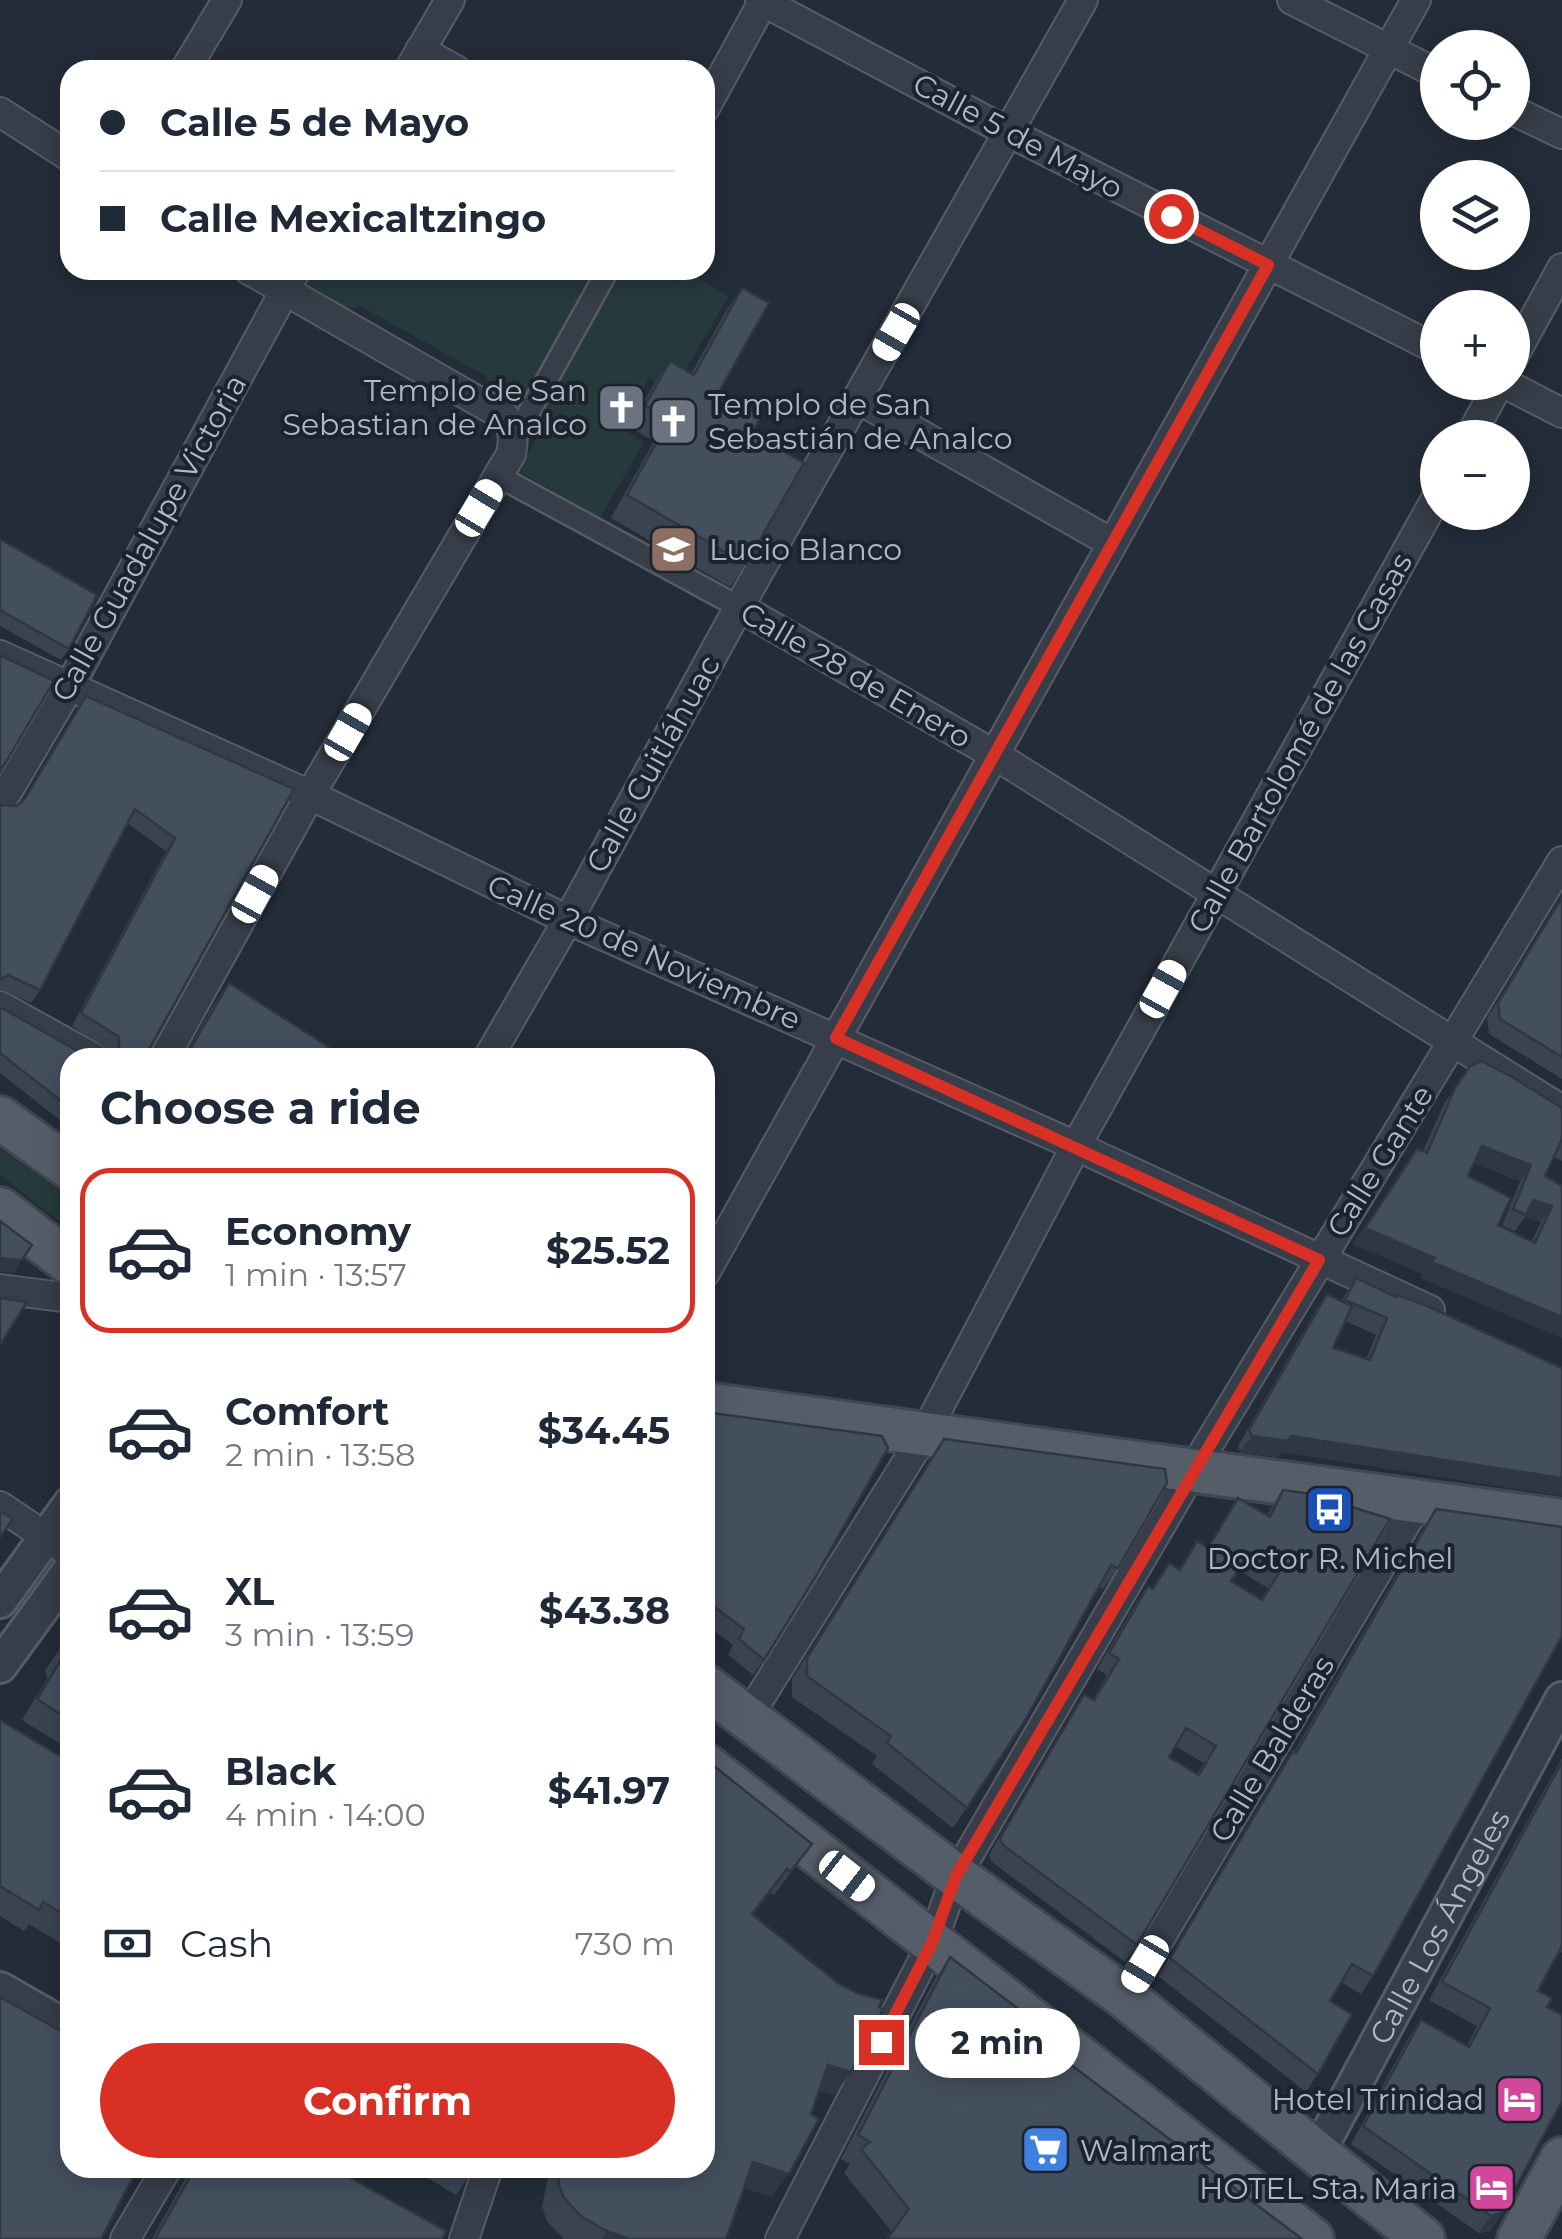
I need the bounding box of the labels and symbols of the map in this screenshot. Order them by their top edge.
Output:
street label: Calle 5 de Mayo [907,65,1129,207]
route start [1149,194,1194,239]
car [868,299,924,365]
street label: Calle Guadalupe Victoria [44,368,254,708]
place label: Templo de San Sebastian de Analco [282,372,587,443]
church icon: Templo de San Sebastian de Analco [596,381,648,433]
place label: Templo de San Sebastián de Analco [708,386,1013,457]
church icon: Templo de San Sebastián de Analco [647,395,699,447]
car [451,475,507,541]
school or university icon: Lucio Blanco [648,523,700,575]
place label: Lucio Blanco [709,531,902,568]
street label: Calle Bartolomé de las Casas [1180,546,1420,940]
street label: Calle 28 de Enero [734,594,978,756]
street label: Calle Cuitláhuac [578,649,728,879]
car [320,699,376,765]
car [227,860,283,928]
street label: Calle 20 de Noviembre [482,866,806,1038]
car [1135,955,1191,1023]
street label: Calle Gante [1319,1078,1441,1244]
bus stop icon: Doctor R. Michel [1304,1483,1356,1535]
place label: Doctor R. Michel [1207,1540,1453,1577]
street label: Calle Balderas [1202,1649,1342,1849]
street label: Calle Los Ángeles [1361,1803,1517,2051]
car [814,1846,880,1906]
car [1117,1931,1173,1997]
callout: 2 min [916,2007,1081,2077]
route end [859,2020,904,2065]
hotel icon: Hotel Trinidad [1493,2073,1545,2125]
place label: Hotel Trinidad [1272,2081,1484,2118]
supermarket icon: Walmart [1019,2124,1071,2176]
place label: Walmart [1080,2132,1212,2169]
hotel icon: HOTEL Sta. Maria [1466,2162,1518,2214]
place label: HOTEL Sta. Maria [1199,2170,1457,2207]

